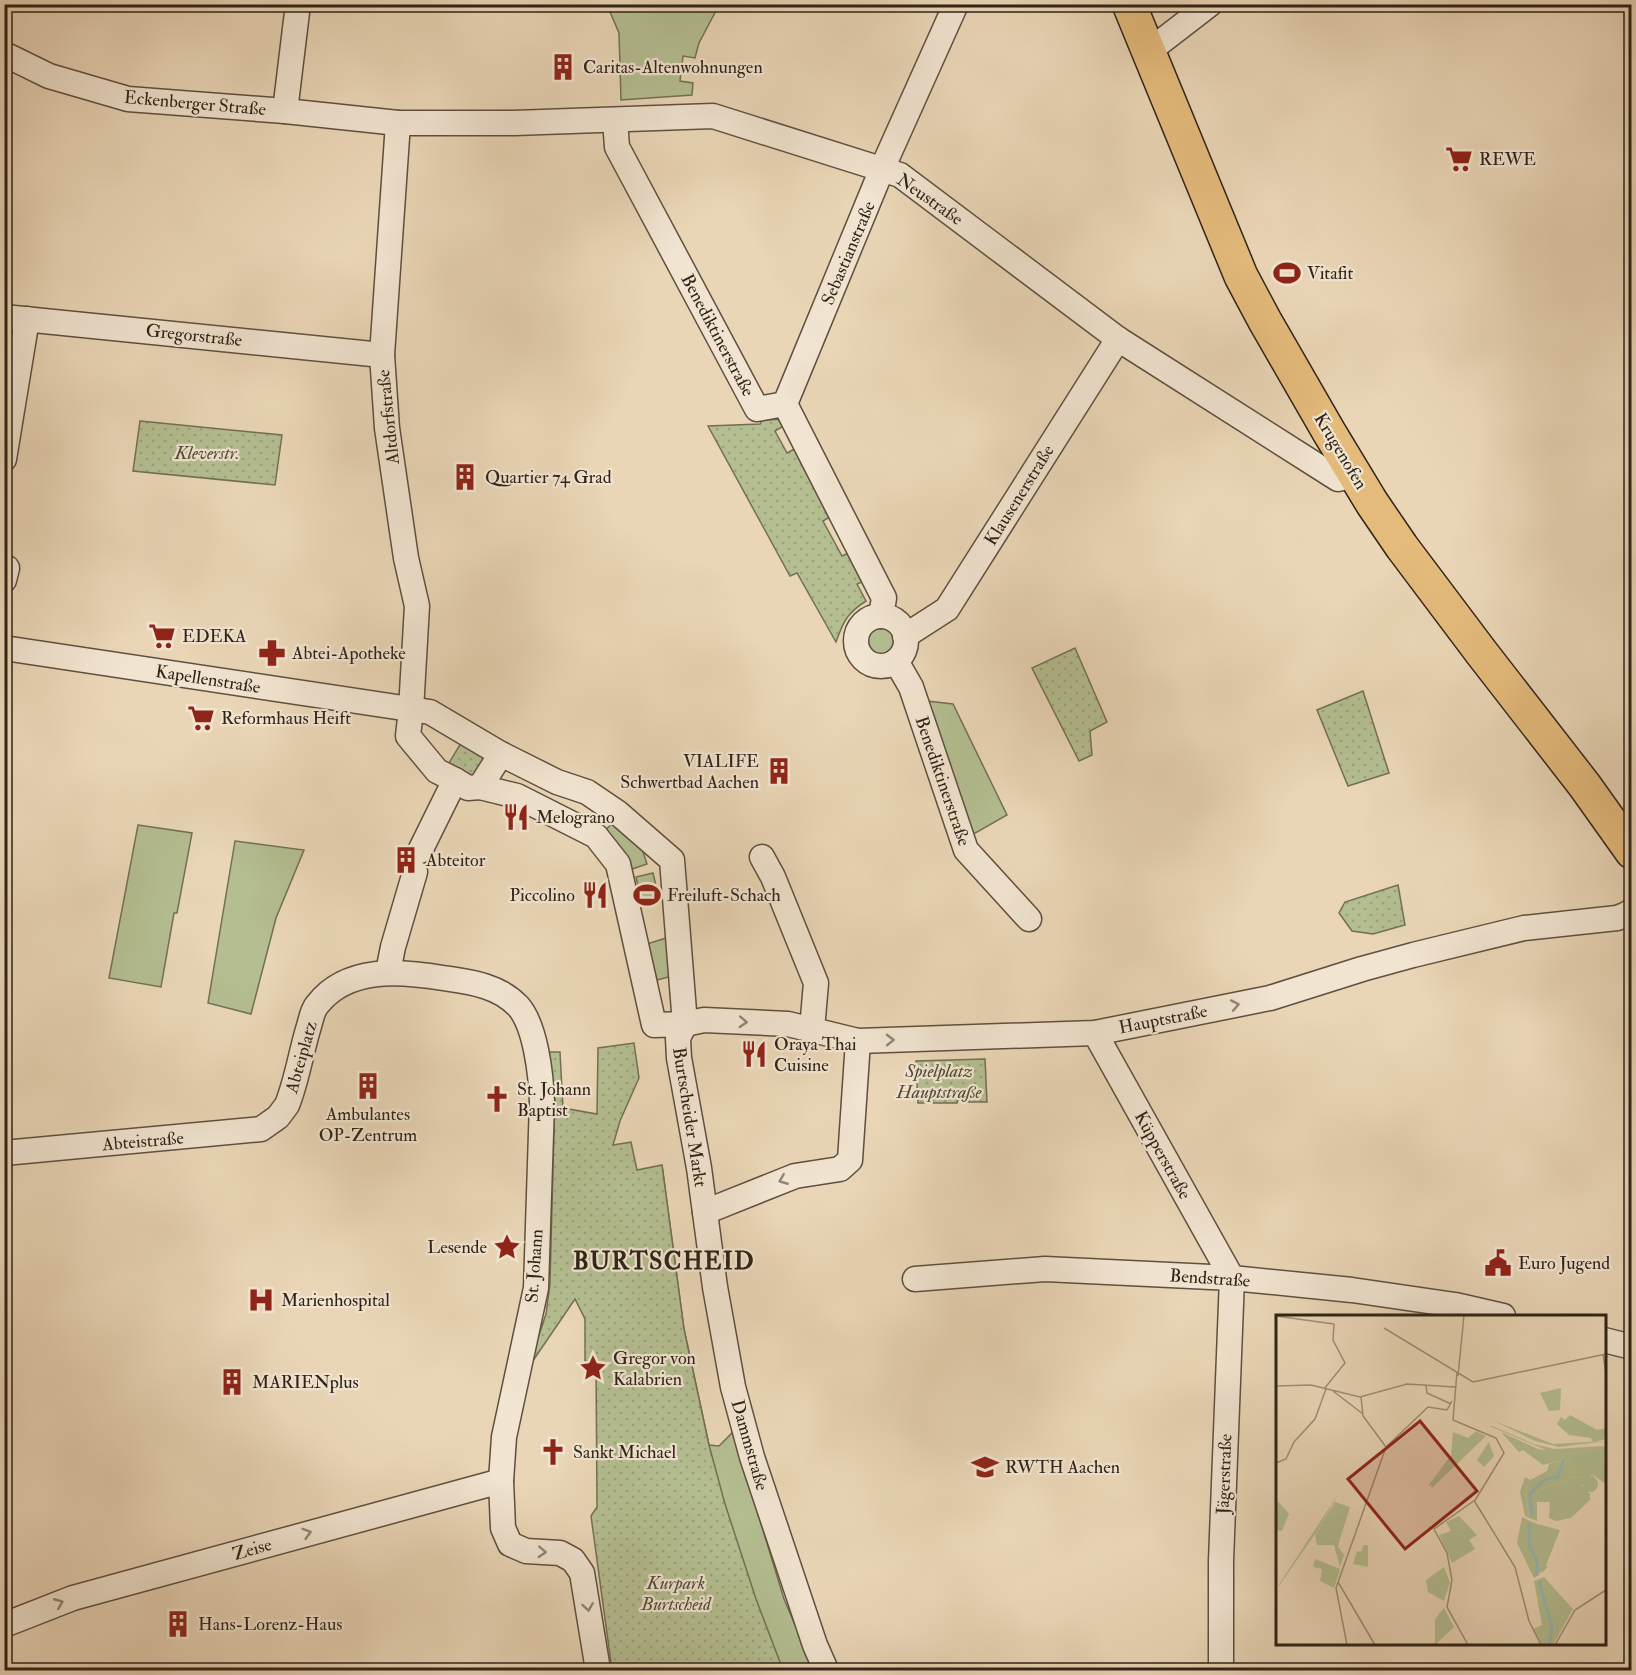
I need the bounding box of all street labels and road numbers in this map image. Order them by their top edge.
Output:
street label: Eckenberger Straße [123,86,267,121]
street label: Neustraße [892,168,968,231]
street label: Sebastianstraße [816,197,881,309]
street label: Benediktinerstraße [676,270,760,401]
street label: Gregorstraße [145,319,244,352]
street label: Altdorfstraße [372,368,405,466]
street label: Krugenofen [1309,409,1372,494]
street label: Klausenerstraße [979,440,1060,550]
street label: Kapellenstraße [154,660,262,699]
street label: Benediktinerstraße [910,713,976,850]
street label: Hauptstraße [1117,1000,1210,1039]
street label: Abteiplatz [280,1018,323,1097]
street label: Burtscheider Markt [667,1046,712,1189]
street label: Küpperstraße [1129,1107,1196,1204]
street label: Abteistraße [100,1126,185,1157]
street label: St. Johann [520,1228,549,1304]
street label: Bendstraße [1169,1264,1252,1293]
street label: Dammstraße [726,1397,774,1494]
street label: Jägerstraße [1212,1433,1237,1516]
street label: Zeise [230,1533,275,1566]

